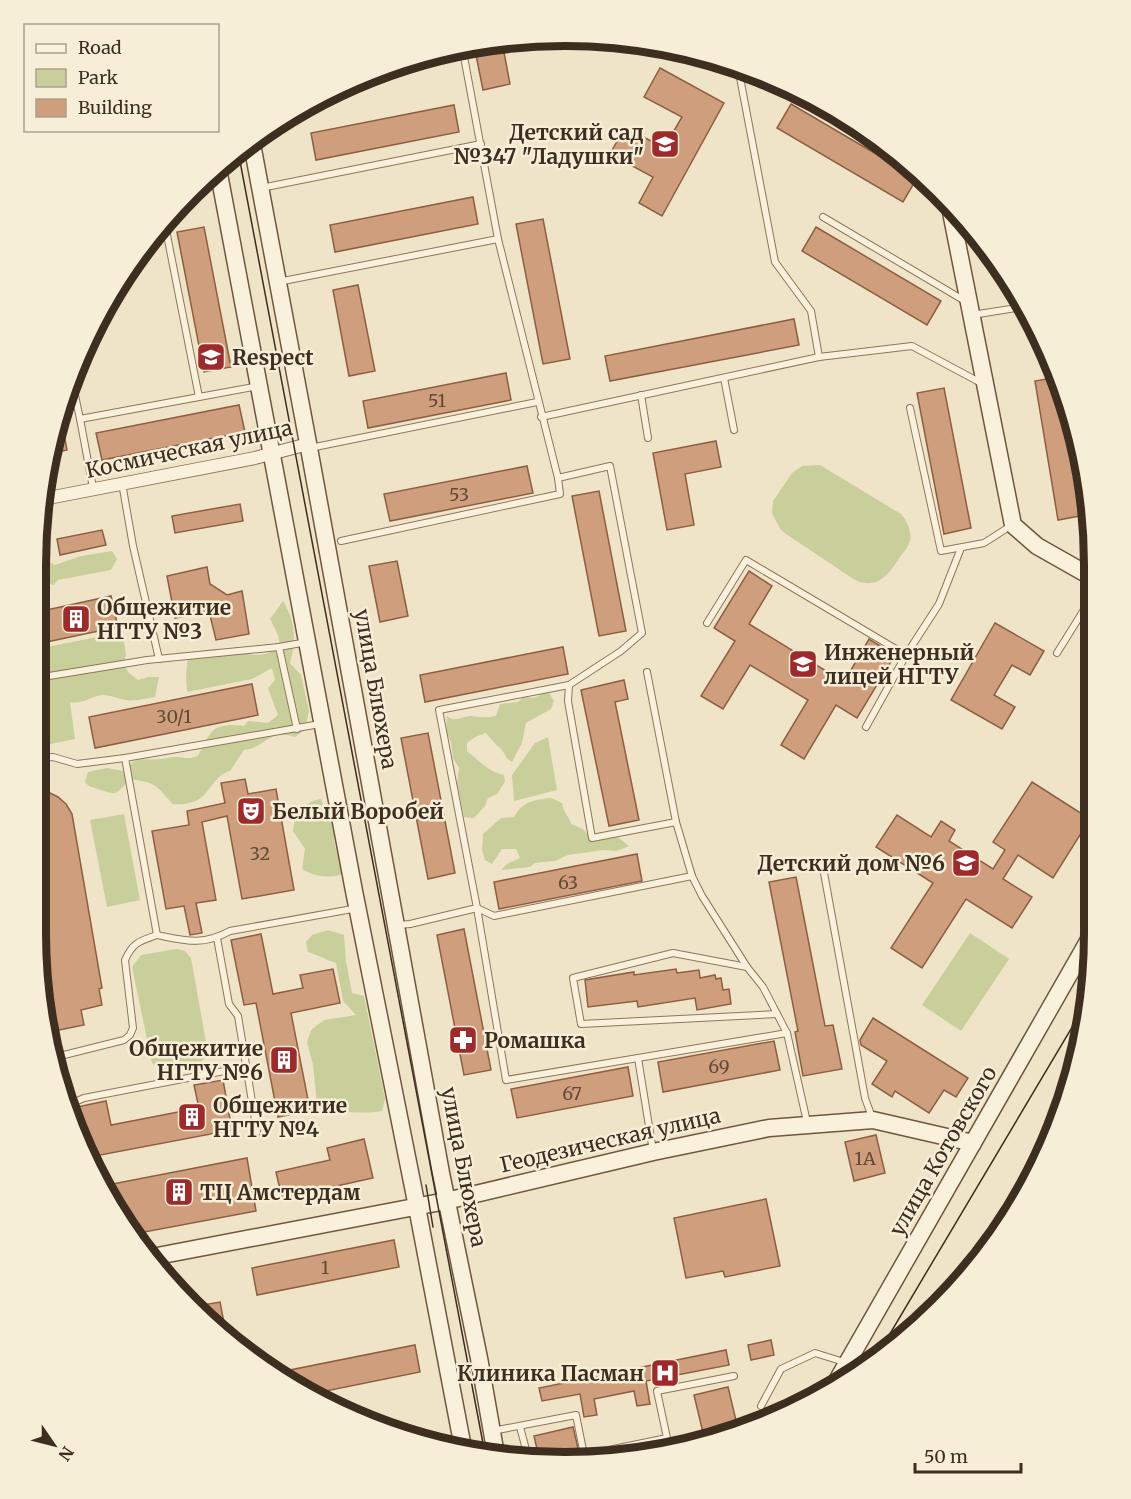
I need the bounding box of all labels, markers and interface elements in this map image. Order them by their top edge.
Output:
legend [24,24,219,132]
text: Road [78,36,122,59]
text: Park [78,66,119,89]
text: Building [78,96,152,119]
place label: Детский сад №347 "Ладушки" [453,119,644,170]
school or university icon: Детский сад №347 "Ладушки" [649,128,681,160]
school or university icon: Respect [195,341,227,373]
place label: Respect [232,344,314,371]
house number: 51 [428,389,446,412]
street label: Космическая улица [83,414,295,484]
house number: 53 [449,483,469,506]
place label: Общежитие НГТУ №3 [97,594,231,645]
building icon: Общежитие НГТУ №3 [60,603,92,635]
street label: улица Блюхера [349,607,403,771]
place label: Инженерный лицей НГТУ [824,639,974,690]
school or university icon: Инженерный лицей НГТУ [787,648,819,680]
house number: 30/1 [156,705,192,728]
theatre icon: Белый Воробей [235,795,267,827]
place label: Белый Воробей [272,798,444,825]
house number: 32 [250,842,270,865]
school or university icon: Детский дом №6 [950,847,982,879]
place label: Детский дом №6 [758,850,945,877]
house number: 63 [558,871,578,894]
pharmacy icon: Ромашка [447,1024,479,1056]
place label: Ромашка [484,1027,586,1054]
place label: Общежитие НГТУ №6 [129,1035,263,1086]
building icon: Общежитие НГТУ №6 [268,1044,300,1076]
house number: 69 [708,1055,730,1078]
street label: улица Котовского [883,1061,1003,1241]
house number: 67 [562,1082,582,1105]
street label: улица Блюхера [435,1085,493,1249]
place label: Общежитие НГТУ №4 [213,1092,347,1143]
building icon: Общежитие НГТУ №4 [176,1101,208,1133]
street label: Геодезическая улица [497,1101,723,1179]
house number: 1А [854,1147,876,1170]
building icon: ТЦ Амстердам [163,1176,195,1208]
place label: ТЦ Амстердам [200,1179,361,1206]
house number: 1 [321,1256,329,1279]
hospital icon: Клиника Пасман [649,1357,681,1389]
place label: Клиника Пасман [457,1360,644,1387]
north arrow [24,1415,84,1475]
scale bar [915,1436,1022,1474]
text: N [54,1443,78,1465]
text: 50 m [924,1445,968,1468]

